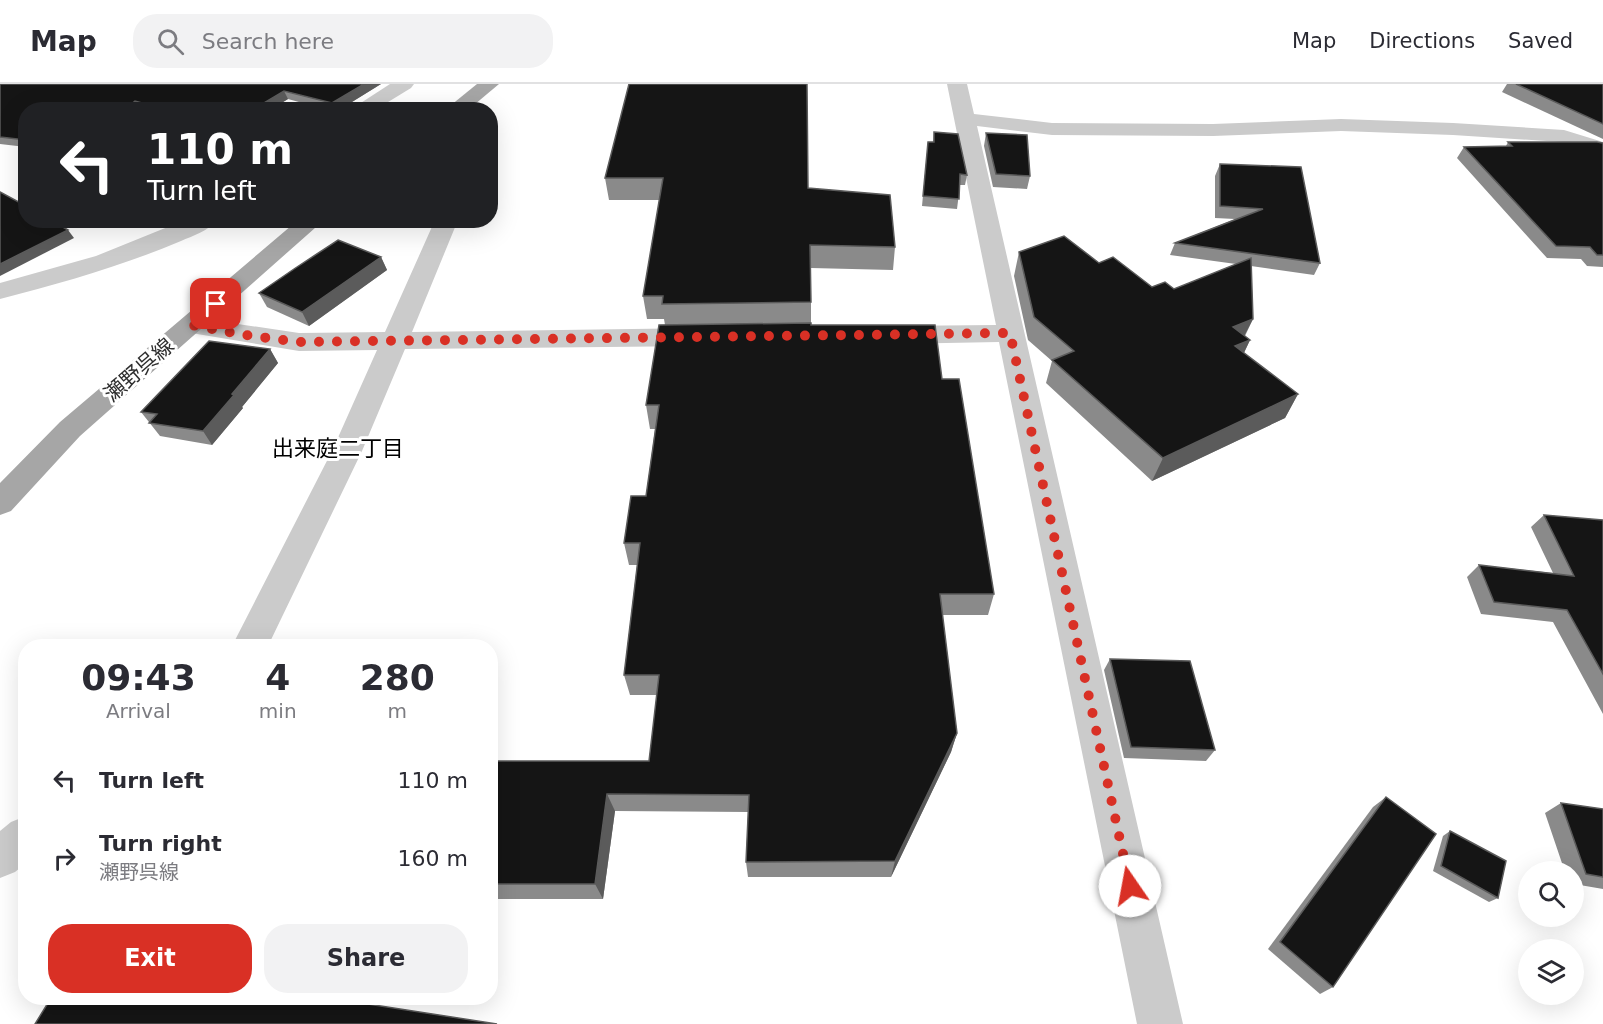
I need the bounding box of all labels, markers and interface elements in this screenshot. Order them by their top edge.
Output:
search box [133,14,553,68]
text: Map [30,25,97,58]
icon: search [154,25,187,58]
text: Search here [202,29,334,54]
text: Map [1292,29,1336,53]
text: Directions [1369,29,1475,53]
text: Saved [1508,29,1573,53]
text: 110 m [147,125,293,174]
icon: left [48,126,126,204]
text: Turn left [147,175,257,206]
pin [190,278,241,329]
icon: arrive [199,287,232,320]
street label: 瀬野呉線 [99,333,179,407]
district label: 出来庭二丁目 [272,436,404,461]
text: 09:43 [81,657,196,698]
text: 4 [265,657,290,698]
text: 280 [360,657,435,698]
text: Arrival [106,699,171,723]
text: min [259,699,297,723]
text: m [388,699,407,723]
icon: left [48,764,81,797]
text: Turn left [99,768,204,793]
text: 110 m [398,768,468,793]
text: Turn right [99,831,222,856]
icon: right [48,842,81,875]
text: 160 m [398,846,468,871]
position arrow [1098,854,1162,918]
text: 瀬野呉線 [99,860,179,884]
map controls [1518,861,1584,1005]
button: search [1518,861,1584,927]
button: Exit [48,924,252,993]
button: Share [264,924,468,993]
button: layers [1518,939,1584,1005]

